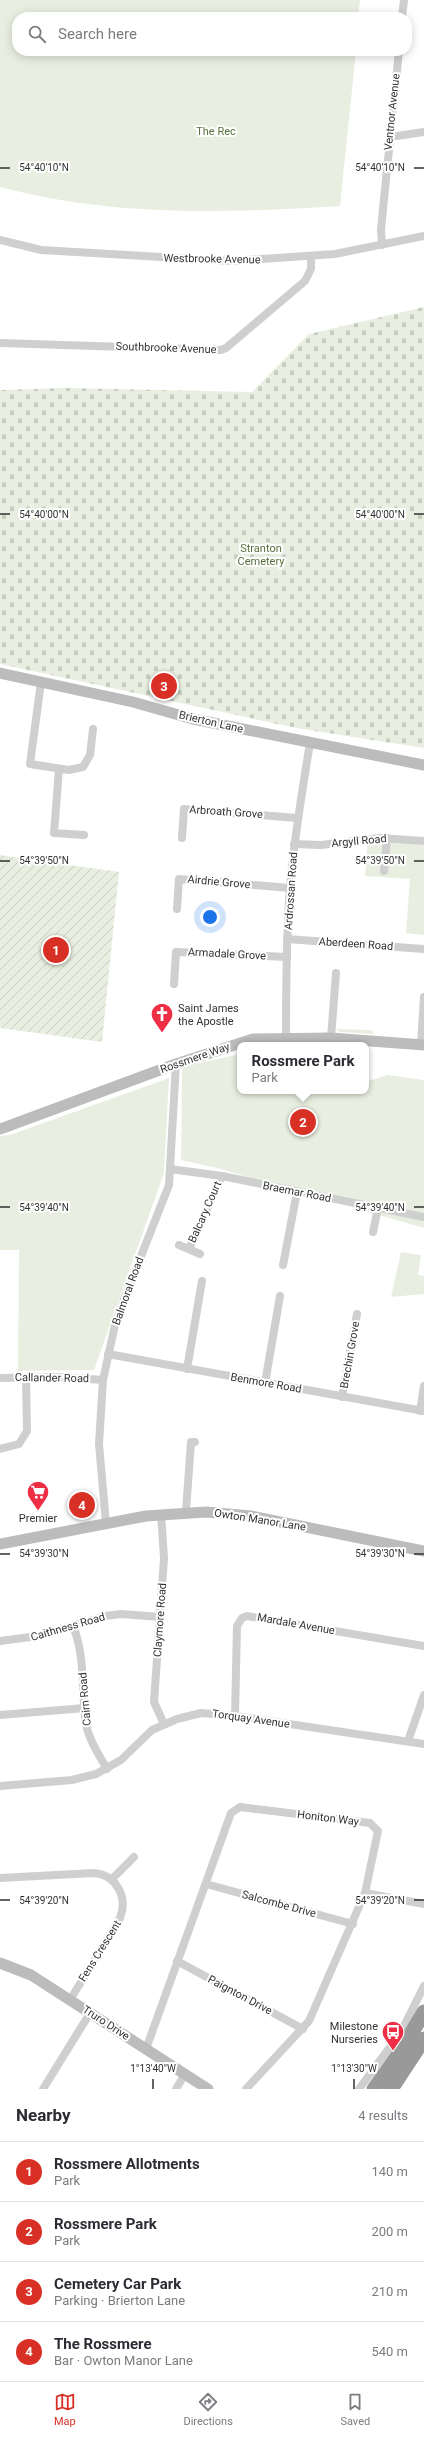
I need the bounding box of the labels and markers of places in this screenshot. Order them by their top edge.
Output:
pin: 3 [151,671,177,701]
pin: 1 [43,935,69,965]
church icon: Saint James the Apostle [149,1001,175,1034]
place label: Saint James the Apostle [178,1002,239,1028]
pin: 2 [290,1107,316,1137]
supermarket icon: Premier [25,1479,51,1512]
pin: 4 [69,1490,95,1520]
place label: Premier [19,1512,57,1525]
bus stop icon: Milestone Nurseries [380,2019,406,2052]
place label: Milestone Nurseries [330,2020,378,2046]

